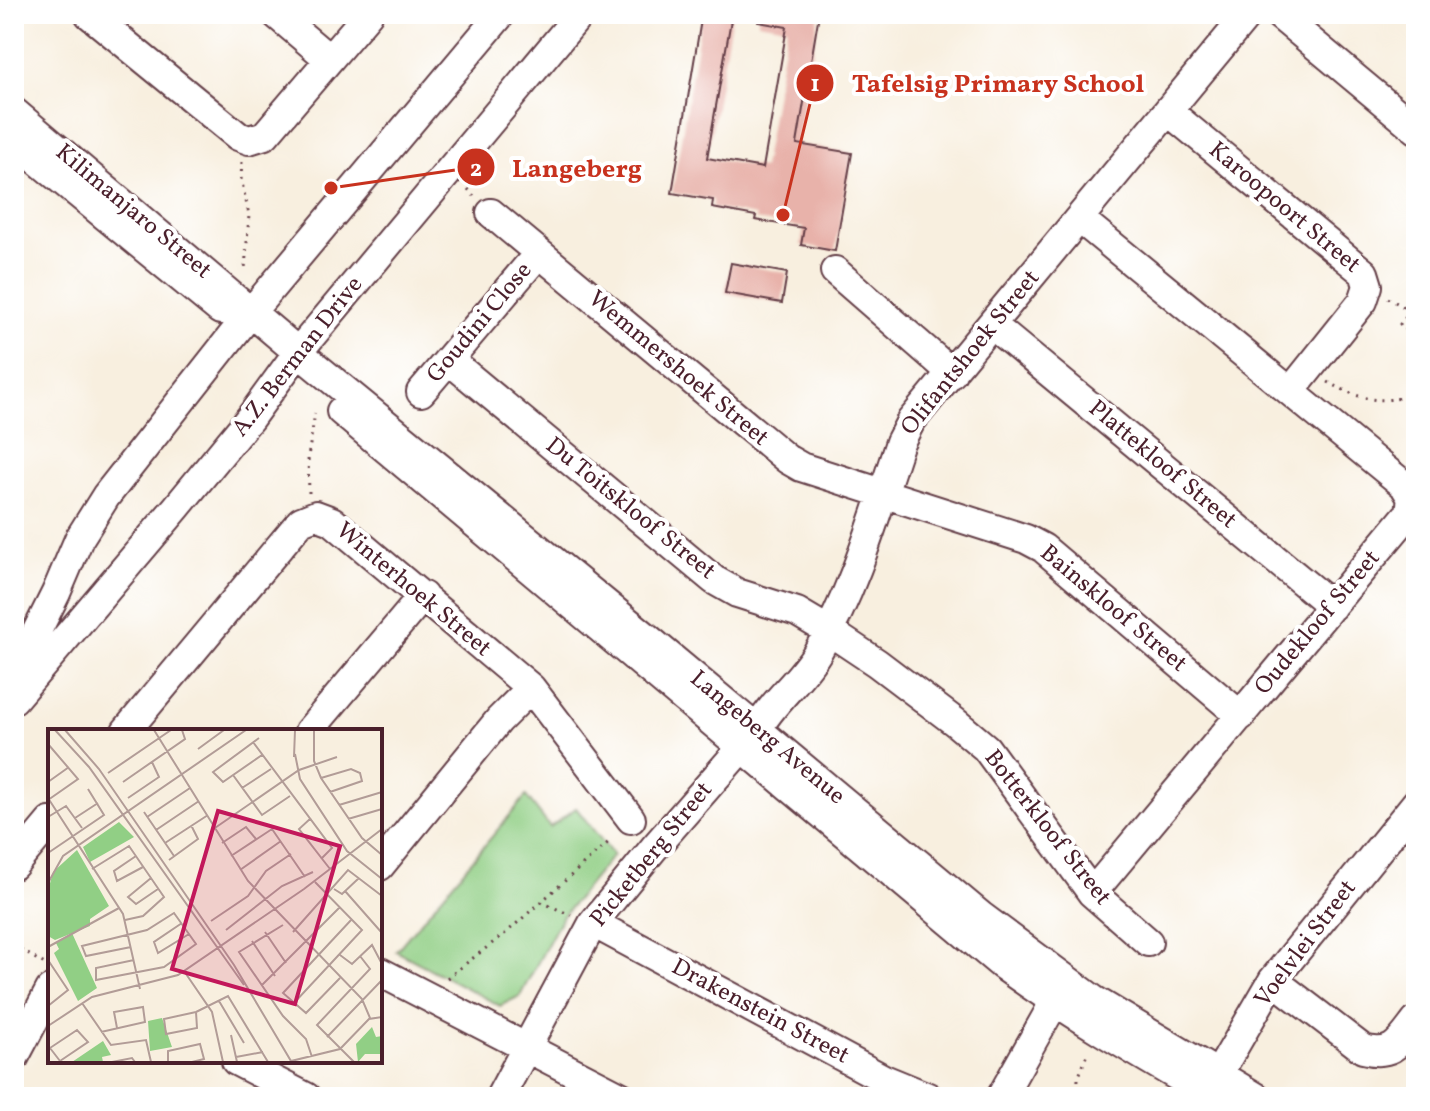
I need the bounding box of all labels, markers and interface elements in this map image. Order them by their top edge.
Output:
callout: Tafelsig Primary School [795,58,1160,108]
text: Tafelsig Primary School [852,67,1145,103]
text: 1 [810,68,820,102]
street label: Karoopoort Street [1201,134,1367,282]
street label: Kilimanjaro Street [48,136,218,288]
callout: Langeberg [456,142,658,192]
text: Langeberg [512,152,642,188]
text: 2 [470,153,482,187]
street label: Goudini Close [419,255,541,391]
street label: Olifantshoek Street [893,263,1049,443]
street label: A.Z. Berman Drive [224,270,372,444]
street label: Wemmershoek Street [580,283,776,455]
street label: Plattekloof Street [1080,393,1244,537]
street label: Du Toitskloof Street [538,430,722,588]
street label: Winterhoek Street [328,515,498,665]
street label: Bainskloof Street [1032,537,1194,681]
street label: Oudekloof Street [1247,543,1389,703]
street label: Langeberg Avenue [682,663,852,813]
inset map [48,729,382,1063]
street label: Botterkloof Street [975,743,1119,913]
street label: Picketberg Street [583,775,721,935]
street label: Voelvlei Street [1247,873,1365,1015]
street label: Drakenstein Street [665,951,855,1073]

